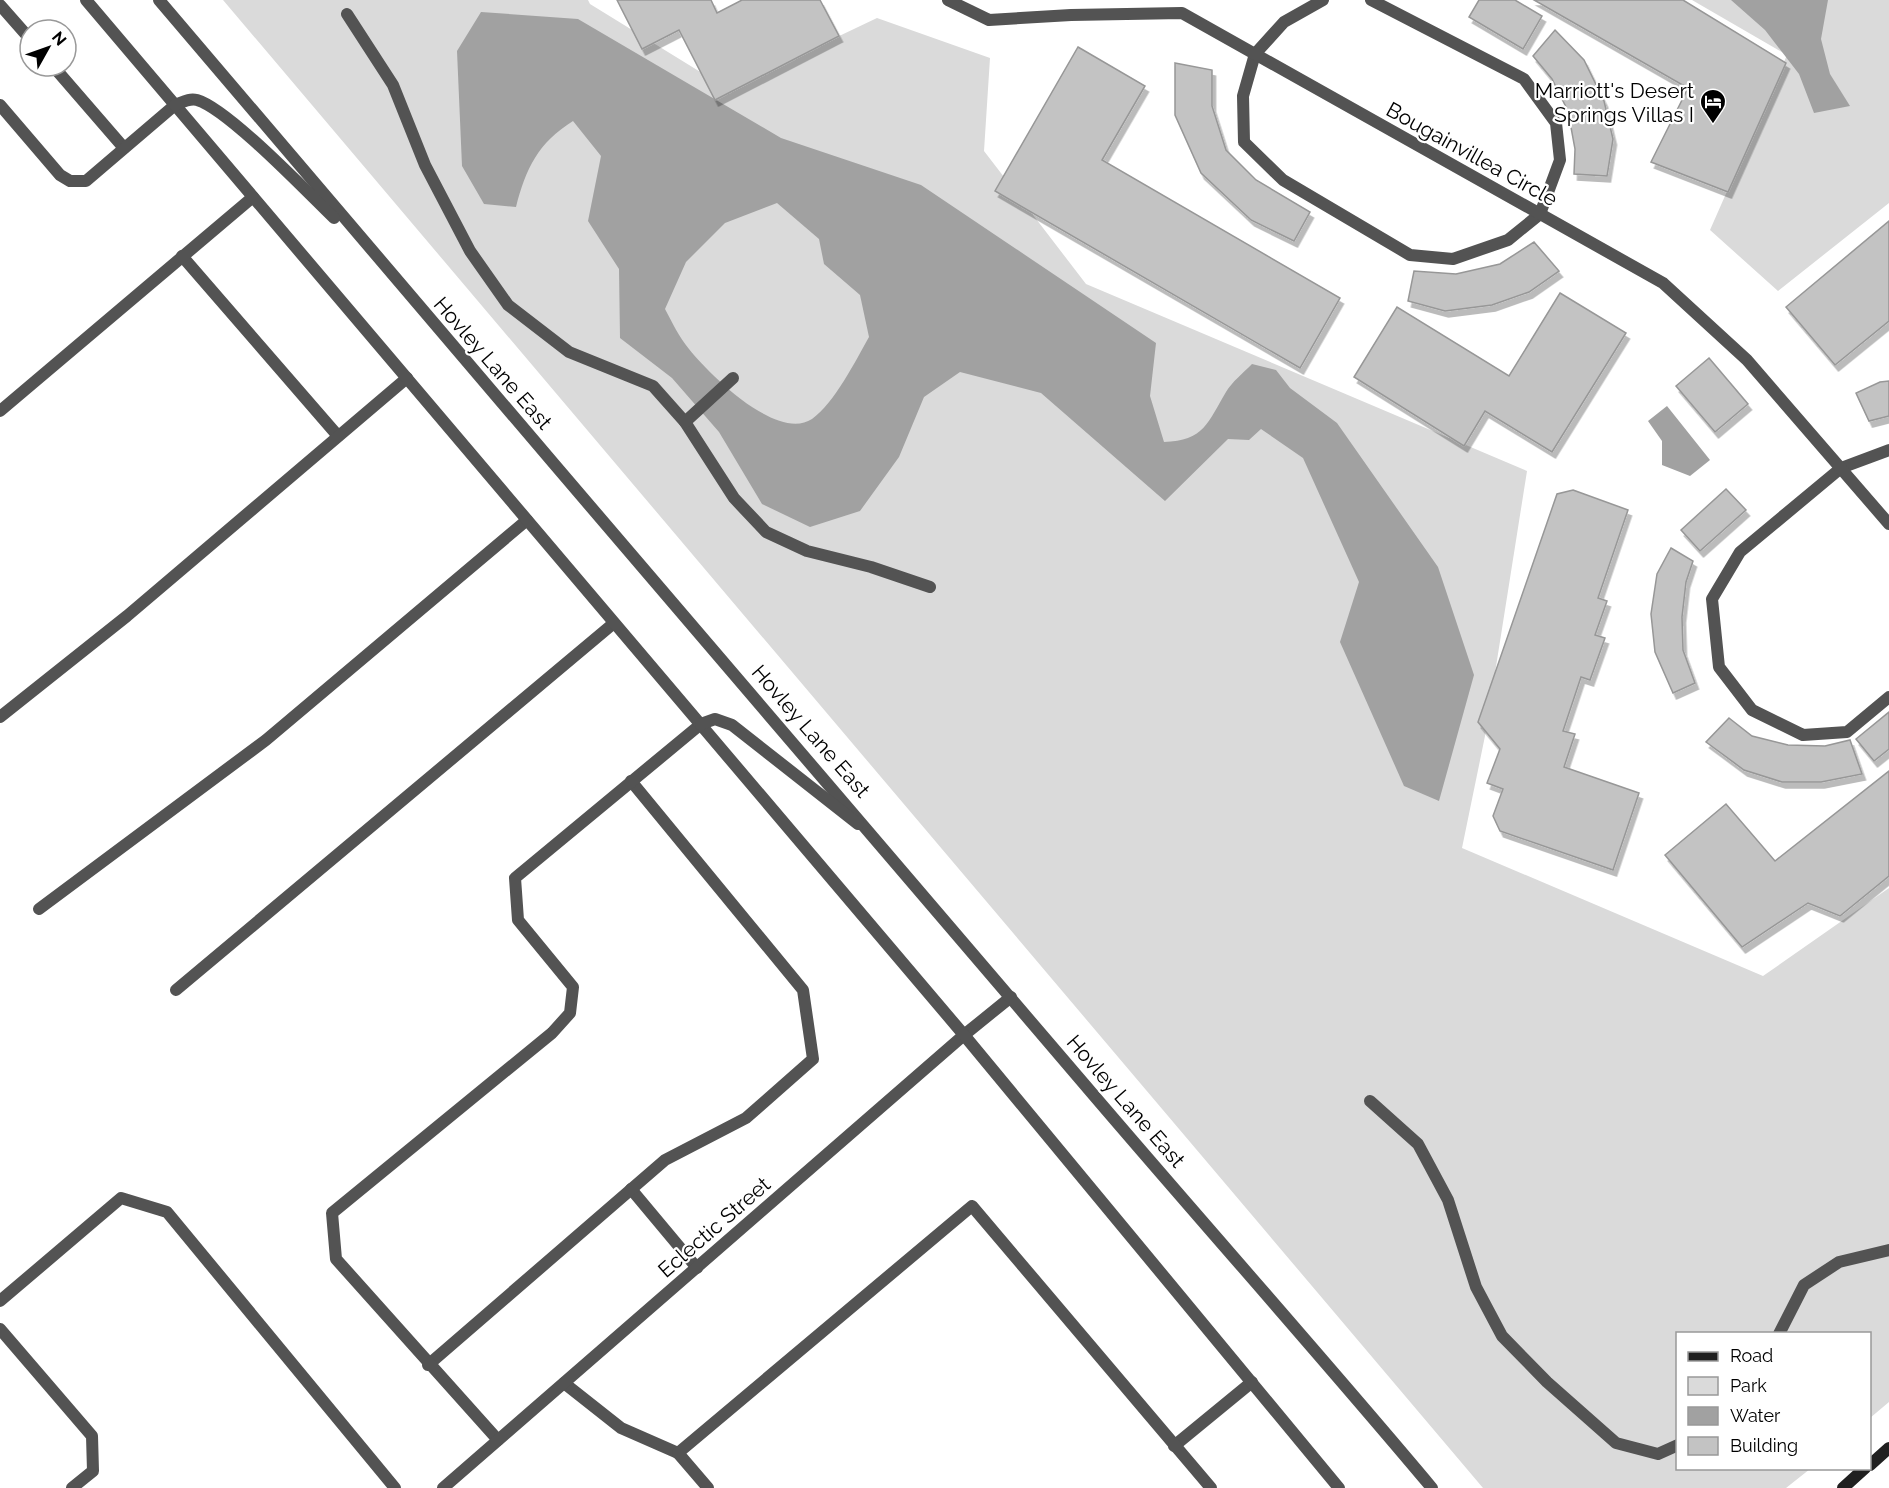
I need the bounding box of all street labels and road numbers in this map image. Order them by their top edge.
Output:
street label: Bougainvillea Circle [1382,97,1562,211]
street label: Hovley Lane East [429,292,557,434]
street label: Hovley Lane East [747,660,875,802]
street label: Hovley Lane East [1062,1030,1190,1172]
street label: Eclectic Street [653,1172,775,1282]

